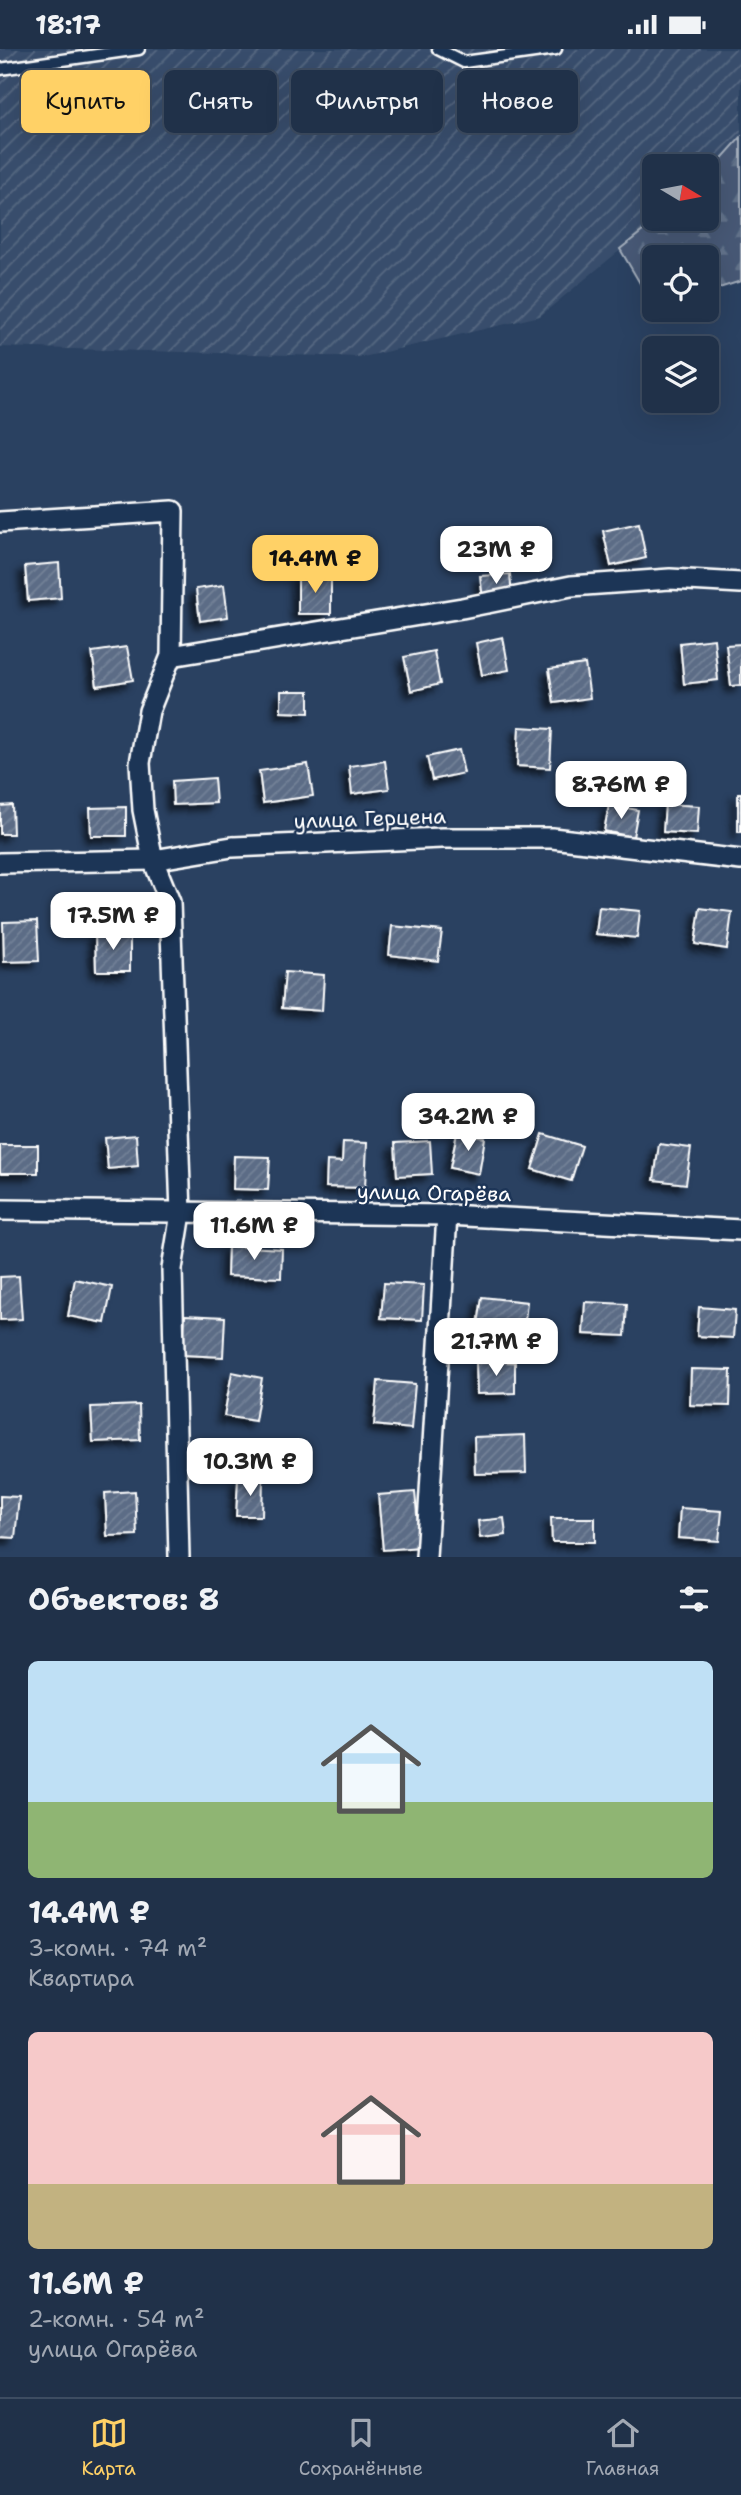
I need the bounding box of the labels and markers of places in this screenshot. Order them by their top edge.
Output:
pin: 23M ₽ [447,526,545,586]
pin: 14.4M ₽ [250,535,380,595]
pin: 8.76M ₽ [556,761,686,821]
pin: 17.5M ₽ [48,893,178,952]
pin: 34.2M ₽ [403,1093,533,1153]
pin: 11.6M ₽ [189,1203,319,1262]
pin: 21.7M ₽ [431,1319,561,1378]
pin: 10.3M ₽ [185,1439,315,1498]

